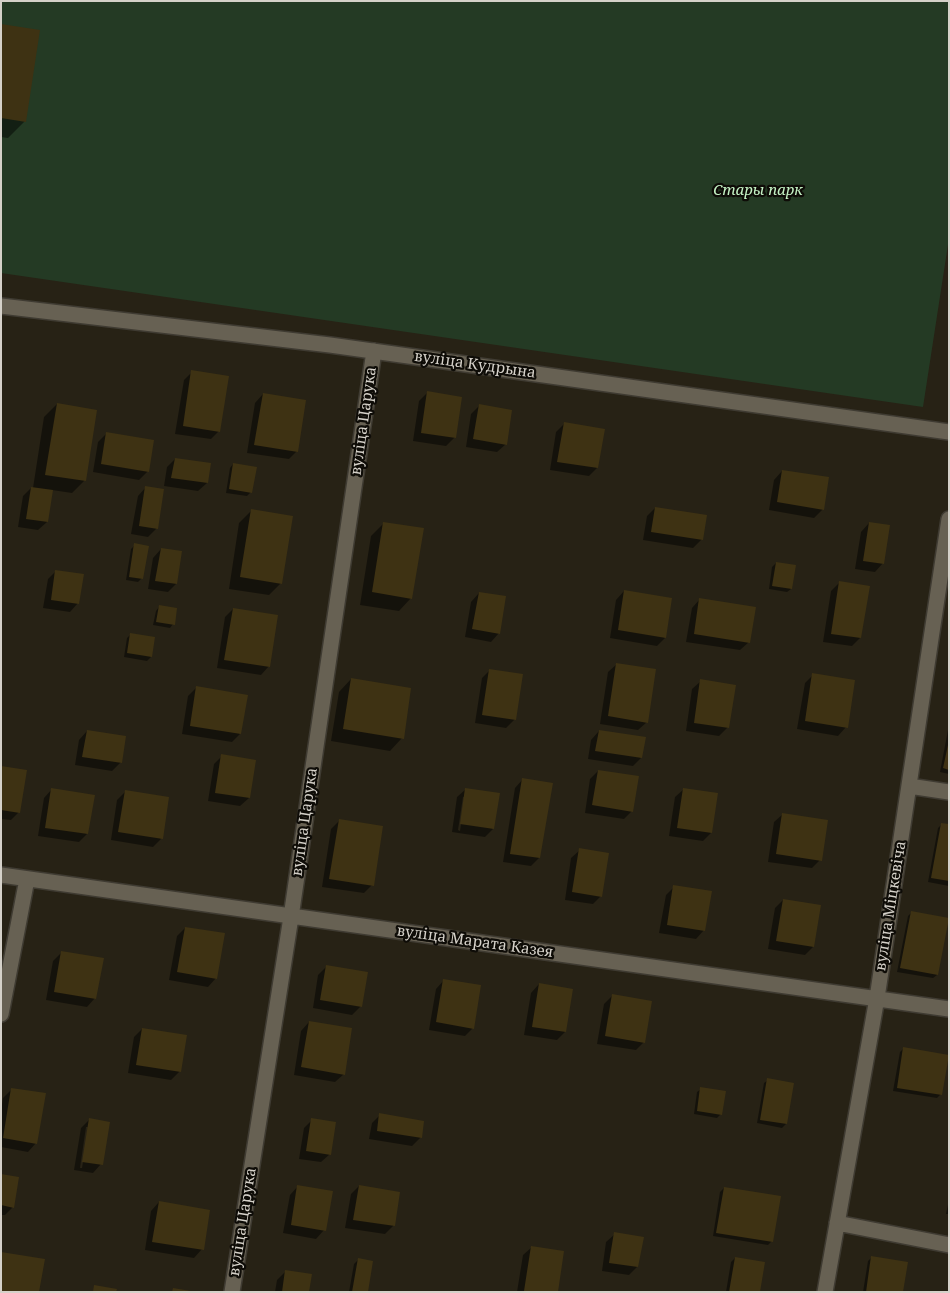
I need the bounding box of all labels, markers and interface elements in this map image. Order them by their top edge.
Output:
park label: Стары парк [713,182,803,200]
street label: вуліца Кудрына [413,348,537,382]
street label: вуліца Царука [347,366,381,476]
street label: вуліца Царука [288,767,322,877]
street label: вуліца Міцкевіча [872,840,910,972]
street label: вуліца Марата Казея [396,922,554,962]
street label: вуліца Царука [226,1167,260,1277]

